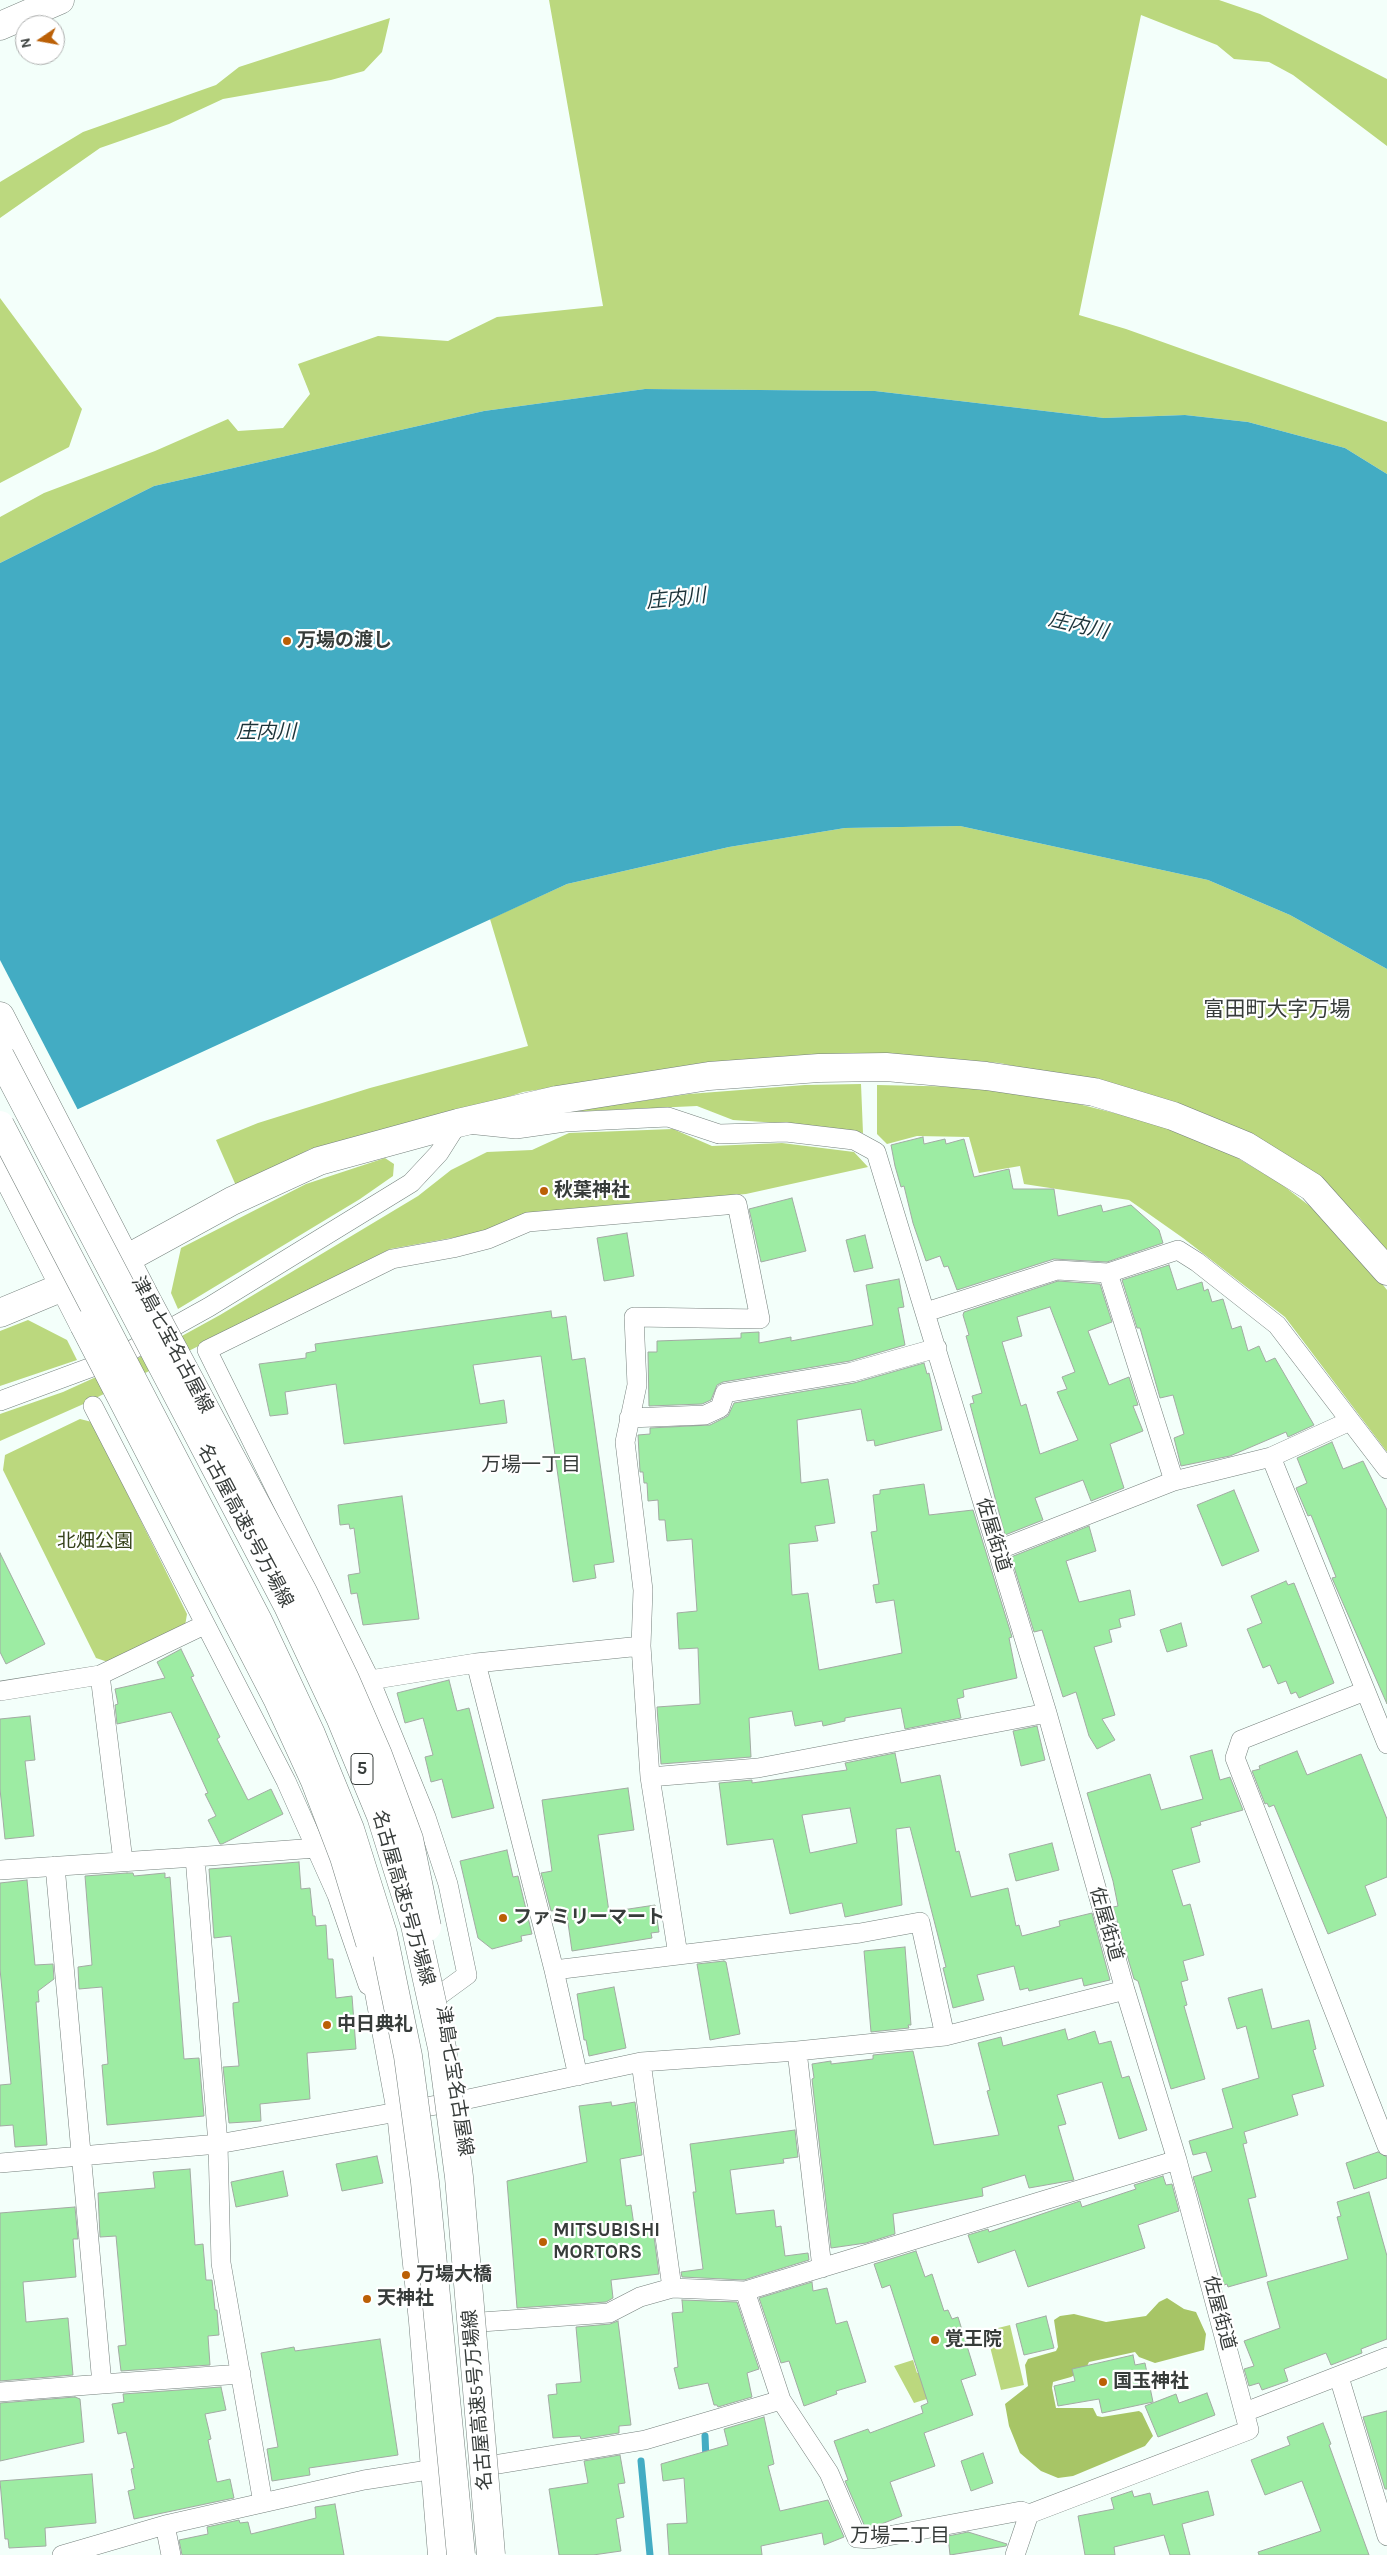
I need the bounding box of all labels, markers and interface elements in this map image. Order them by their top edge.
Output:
north arrow [15,15,65,65]
text: N [16,36,35,50]
water label: 庄内川 [645,584,707,614]
water label: 庄内川 [1046,608,1110,644]
place label: 万場の渡し [297,630,392,652]
marker: 万場の渡し [281,635,293,647]
water label: 庄内川 [236,720,296,744]
district label: 富田町大字万場 [1204,997,1350,1023]
place label: 秋葉神社 [554,1180,630,1202]
marker: 秋葉神社 [538,1185,550,1197]
street label: 津島七宝名古屋線 [126,1273,218,1417]
street label: 名古屋高速5号万場線 [192,1440,298,1612]
district label: 万場一丁目 [481,1453,581,1477]
street label: 佐屋街道 [971,1495,1015,1575]
park label: 北畑公園 [57,1531,133,1553]
road number: 5 [351,1754,373,1785]
street label: 名古屋高速5号万場線 [367,1808,439,1988]
street label: 佐屋街道 [1085,1884,1127,1964]
place label: ファミリーマート [513,1907,665,1929]
marker: ファミリーマート [497,1912,509,1924]
street label: 津島七宝名古屋線 [431,2004,477,2158]
place label: 中日典礼 [337,2014,413,2036]
marker: 中日典礼 [321,2019,333,2031]
place label: MITSUBISHI MORTORS [553,2220,660,2264]
marker: MITSUBISHI MORTORS [537,2236,549,2248]
place label: 万場大橋 [416,2264,492,2286]
marker: 万場大橋 [400,2269,412,2281]
street label: 佐屋街道 [1198,2273,1240,2353]
place label: 天神社 [377,2288,434,2310]
marker: 天神社 [361,2293,373,2305]
street label: 名古屋高速5号万場線 [459,2308,497,2492]
place label: 覚王院 [945,2329,1002,2351]
marker: 覚王院 [929,2334,941,2346]
place label: 国玉神社 [1113,2371,1189,2393]
marker: 国玉神社 [1097,2376,1109,2388]
district label: 万場二丁目 [850,2524,950,2548]

